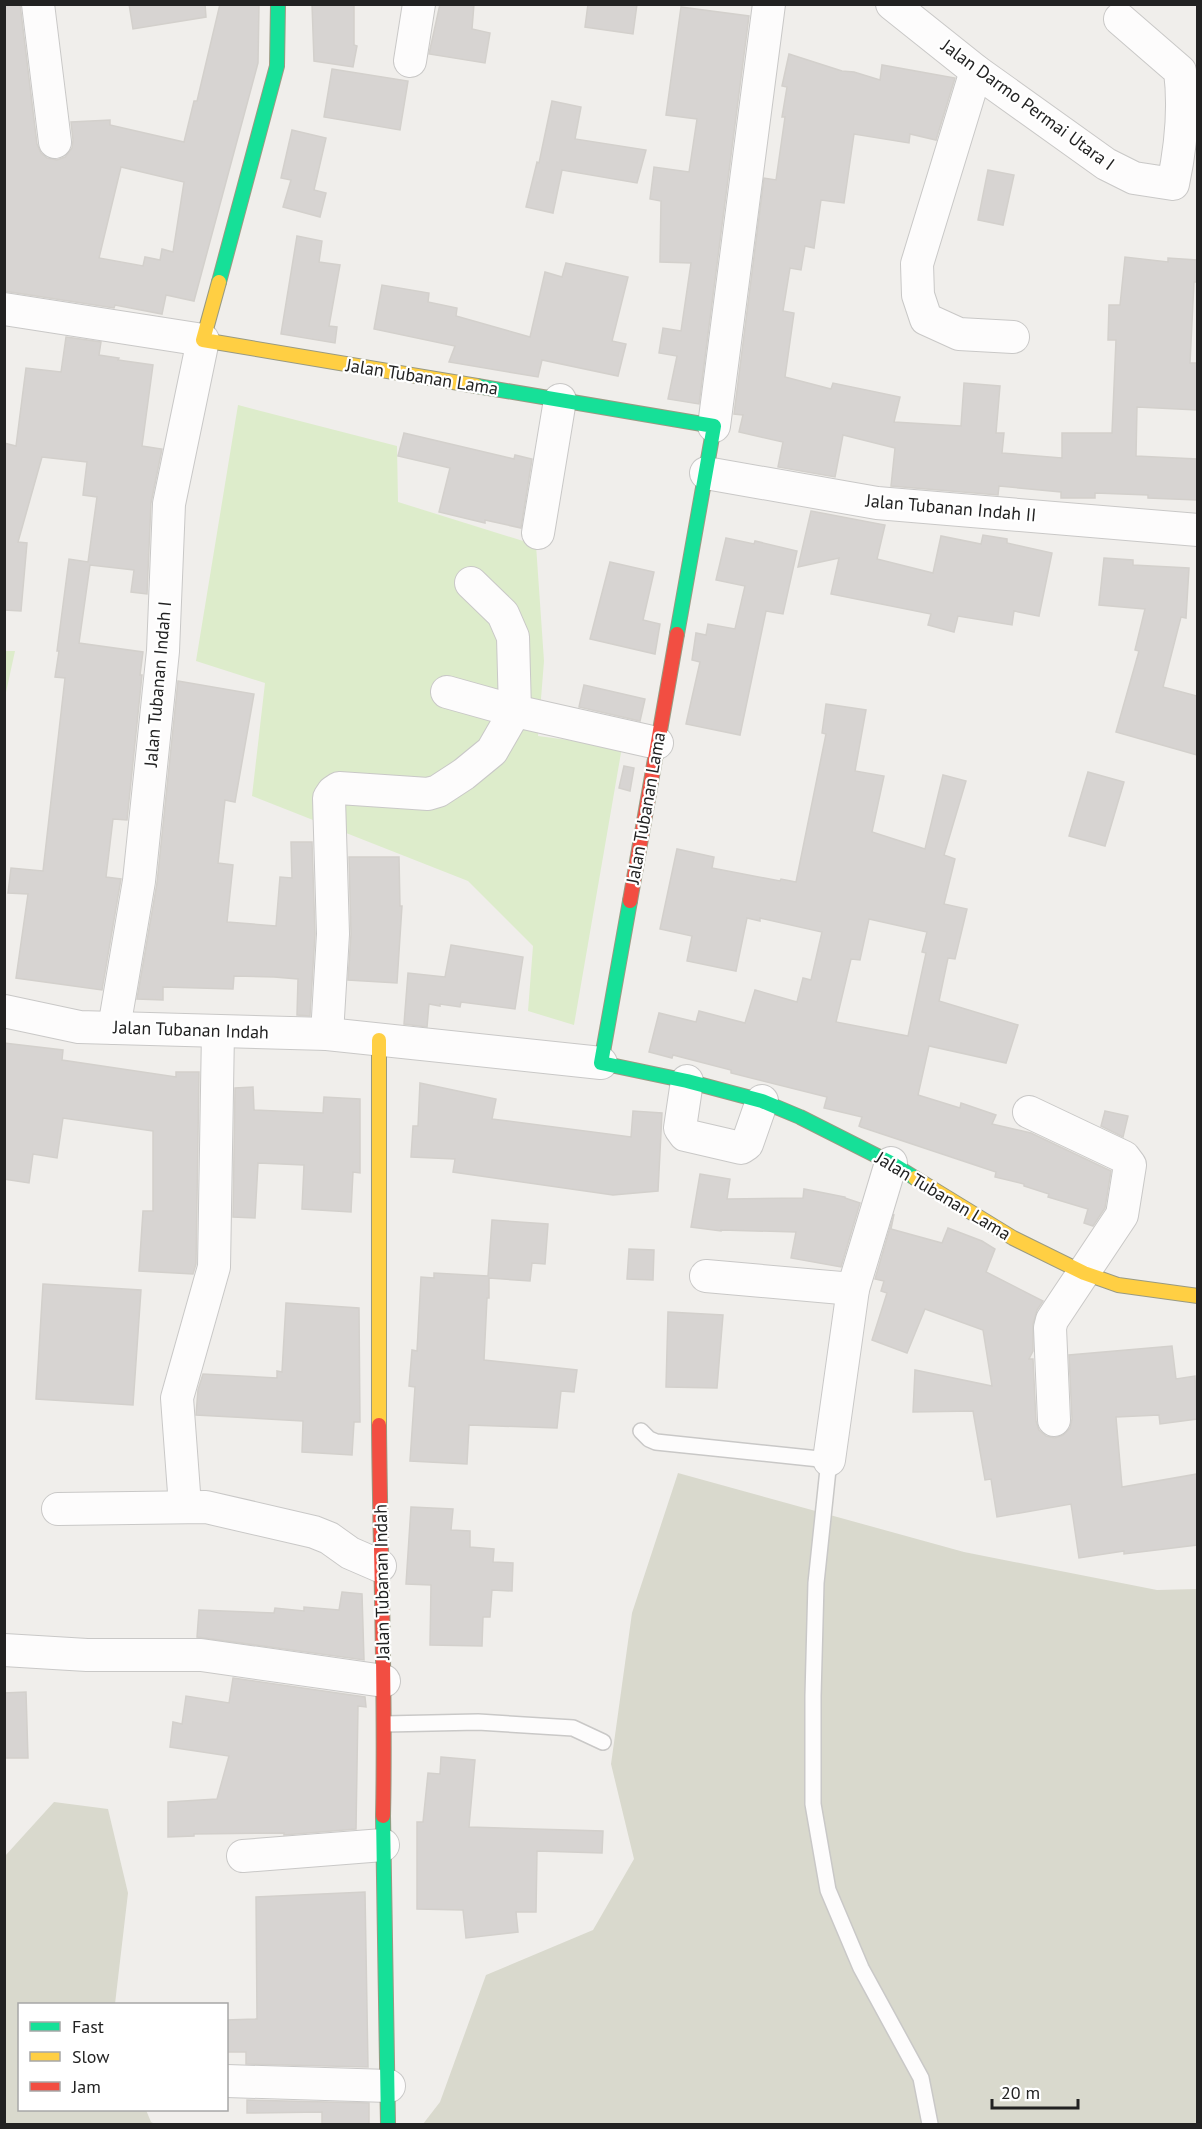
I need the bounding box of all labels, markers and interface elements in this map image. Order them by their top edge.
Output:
street label: Jalan Darmo Permai Utara I [936,33,1119,175]
street label: Jalan Tubanan Lama [343,353,500,400]
street label: Jalan Tubanan Indah II [864,488,1037,526]
street label: Jalan Tubanan Indah I [139,600,176,769]
street label: Jalan Tubanan Lama [621,730,670,887]
street label: Jalan Tubanan Indah [112,1015,269,1044]
street label: Jalan Tubanan Lama [871,1146,1015,1245]
street label: Jalan Tubanan Indah [369,1504,394,1661]
legend [18,2003,228,2111]
text: Fast [72,2015,104,2038]
text: Slow [72,2045,110,2068]
scale bar [992,2072,1078,2110]
text: Jam [71,2075,101,2098]
text: 20 m [1001,2081,1040,2104]

